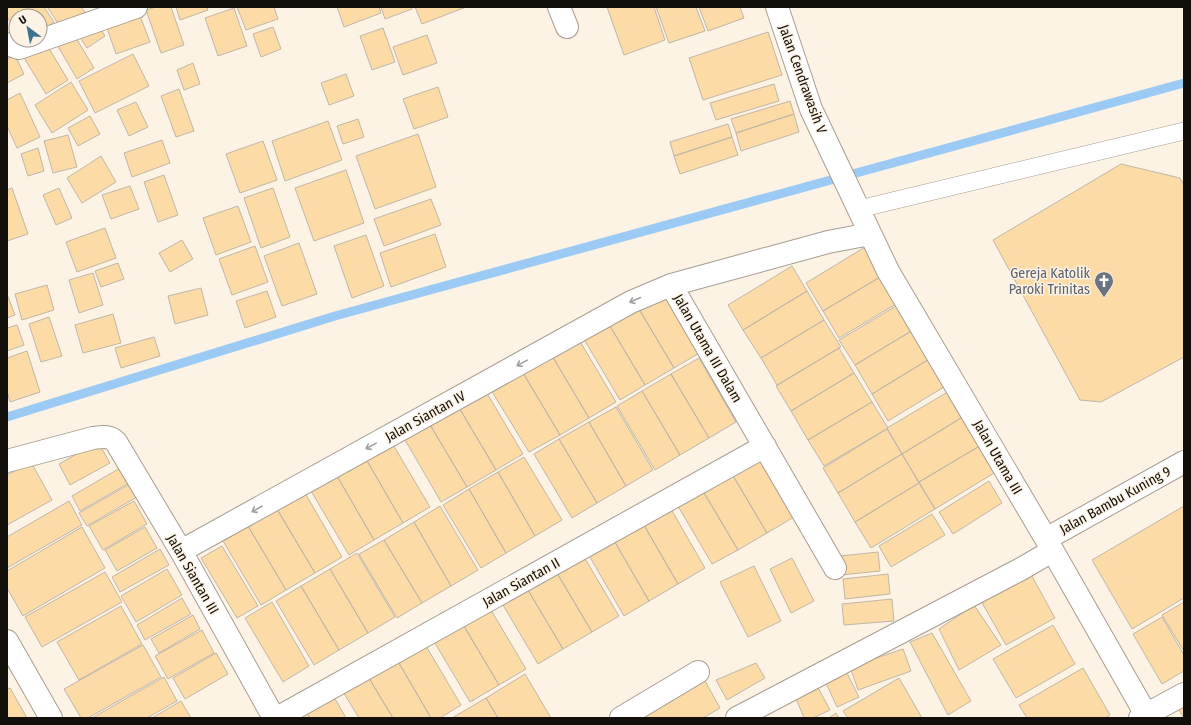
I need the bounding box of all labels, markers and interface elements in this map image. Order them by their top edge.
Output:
north arrow [8,8,48,48]
text: U [17,13,29,27]
street label: Jalan Cendrawasih V [775,22,830,137]
place label: Gereja Katolik Paroki Trinitas [1009,265,1090,298]
church icon: Gereja Katolik Paroki Trinitas [1093,270,1115,298]
street label: Jalan Utama III Dalam [670,291,746,406]
one-way arrow [630,297,642,304]
one-way arrow [516,360,528,367]
street label: Jalan Siantan IV [382,387,469,445]
street label: Jalan Utama III [969,417,1026,498]
one-way arrow [365,443,377,451]
street label: Jalan Bambu Kuning 9 [1057,463,1174,538]
one-way arrow [251,506,263,513]
street label: Jalan Siantan III [163,531,222,617]
street label: Jalan Siantan II [480,554,563,611]

